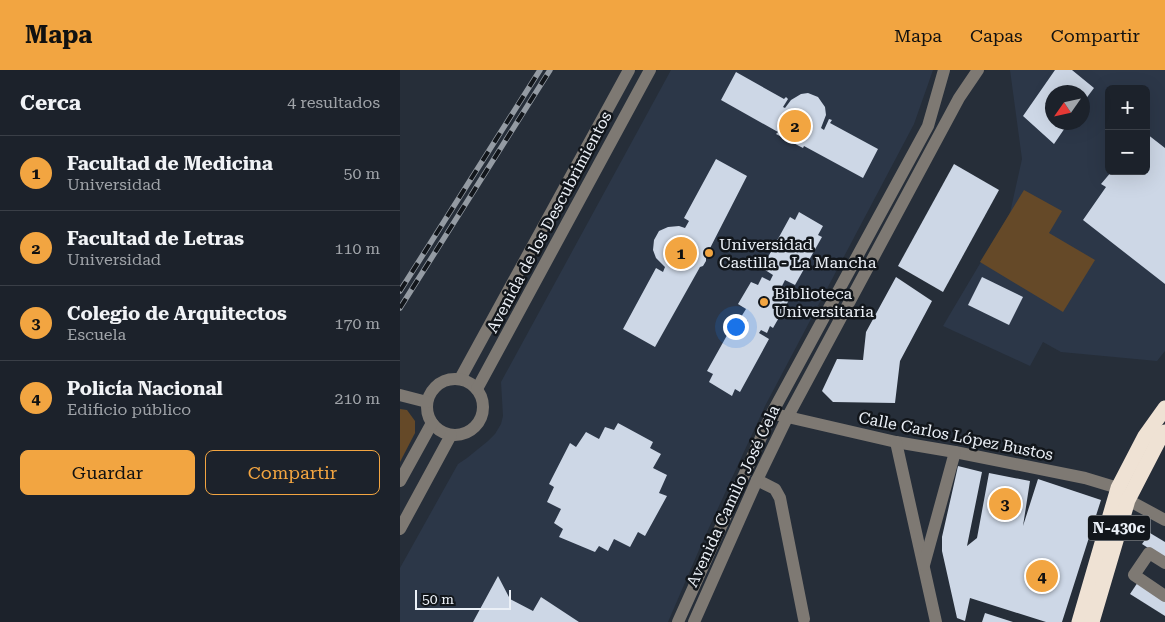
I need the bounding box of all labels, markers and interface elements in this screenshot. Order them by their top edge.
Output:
text: Mapa [25,21,92,49]
text: Mapa [894,25,942,46]
text: Capas [970,25,1023,46]
text: Compartir [1051,25,1140,46]
north arrow [1045,85,1090,130]
map controls [1105,85,1150,175]
button: + [1105,85,1150,130]
text: Cerca [20,91,81,115]
text: 4 resultados [287,93,380,112]
pin: 2 [779,107,811,145]
street label: Avenida de los Descubrimientos [482,108,616,336]
button: − [1105,130,1150,175]
text: Facultad de Medicina [67,152,273,175]
text: 1 [32,164,40,183]
text: 50 m [343,164,380,183]
text: Universidad [67,175,161,194]
text: Facultad de Letras [67,227,244,250]
pin: 1 [665,234,697,272]
place label: Universidad Castilla - La Mancha [719,235,877,272]
text: 2 [32,239,40,258]
text: 110 m [334,239,380,258]
marker: Universidad Castilla - La Mancha [703,247,715,259]
text: Universidad [67,250,161,269]
place label: Biblioteca Universitaria [774,284,874,321]
marker: Biblioteca Universitaria [758,296,770,308]
text: Colegio de Arquitectos [67,302,287,325]
text: 3 [32,314,40,333]
text: 170 m [334,314,380,333]
your location [723,314,749,340]
text: Escuela [67,325,126,344]
text: Policía Nacional [67,377,223,400]
text: 4 [32,389,40,408]
text: 210 m [334,389,380,408]
text: Edificio público [67,400,191,419]
street label: Avenida Camilo José Cela [682,402,784,590]
street label: Calle Carlos López Bustos [857,408,1055,464]
button: Guardar [20,450,195,495]
button: Compartir [205,450,380,495]
pin: 3 [989,485,1021,523]
road number: N-430c [1088,516,1150,540]
pin: 4 [1026,557,1058,595]
scale bar [415,587,511,610]
text: 50 m [422,591,454,607]

